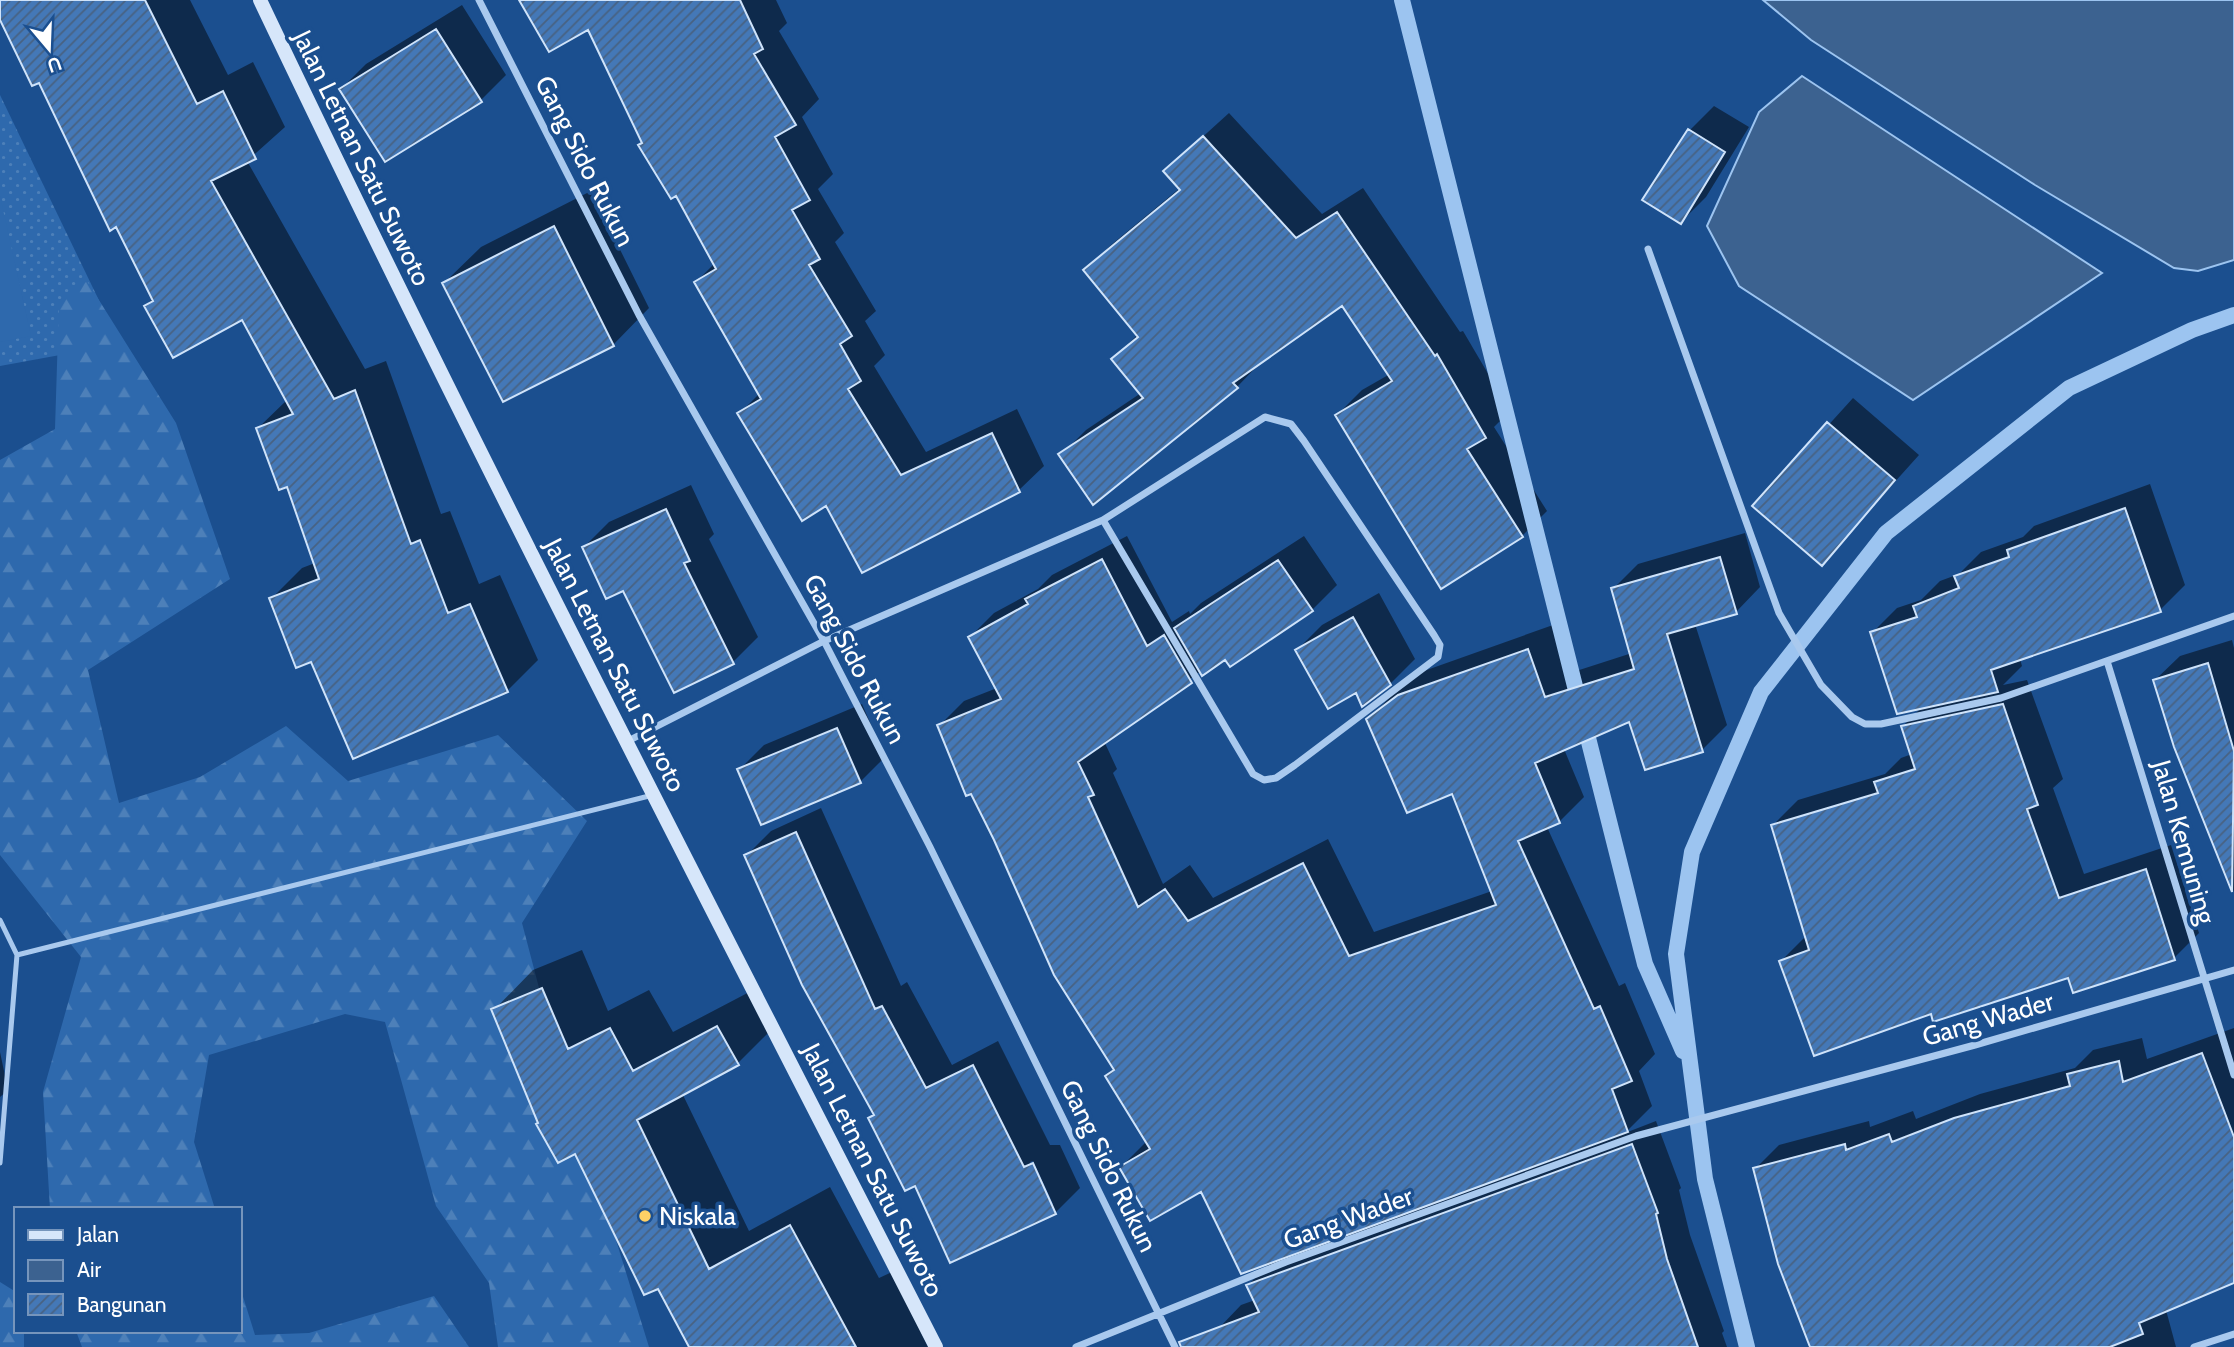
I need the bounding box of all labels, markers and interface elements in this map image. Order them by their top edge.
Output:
north arrow [14,14,84,84]
street label: Jalan Letnan Satu Suwoto [286,24,438,291]
text: U [44,52,65,78]
street label: Gang Sido Rukun [528,70,642,252]
street label: Jalan Letnan Satu Suwoto [537,532,693,797]
street label: Gang Sido Rukun [797,569,913,749]
street label: Jalan Kemuning [2145,755,2223,929]
street label: Gang Wader [1919,985,2058,1053]
street label: Jalan Letnan Satu Suwoto [795,1037,951,1302]
street label: Gang Sido Rukun [1054,1075,1164,1257]
street label: Gang Wader [1279,1180,1418,1256]
place label: Niskala [659,1200,736,1232]
legend [14,1207,242,1333]
marker: Niskala [637,1208,653,1224]
text: Jalan [76,1222,119,1247]
text: Air [77,1257,101,1282]
text: Bangunan [77,1292,166,1317]

